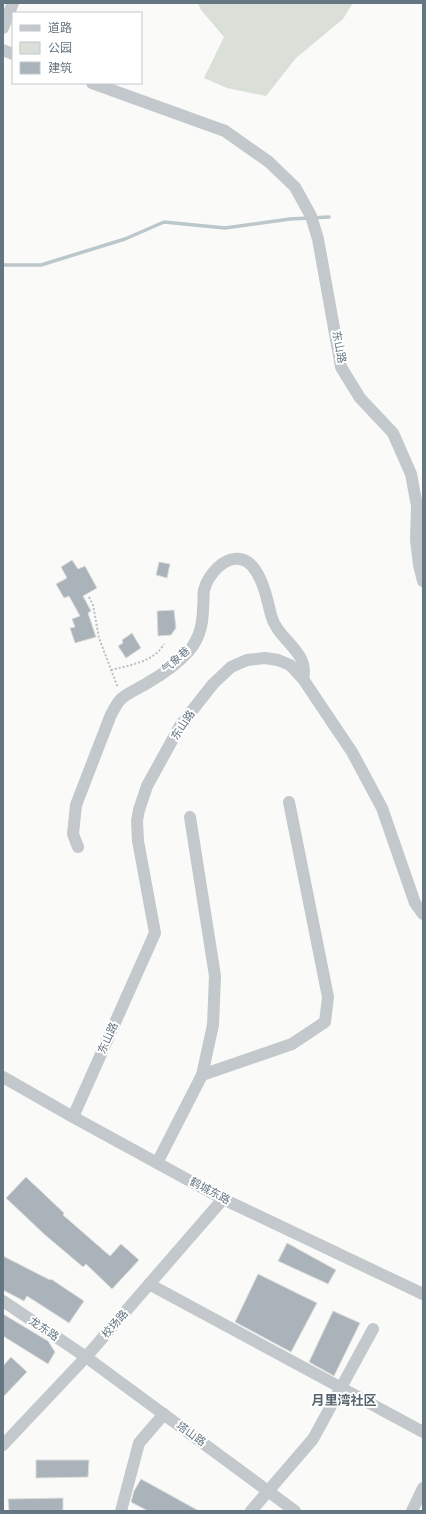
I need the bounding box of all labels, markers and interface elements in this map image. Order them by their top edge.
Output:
legend [12,12,142,84]
text: 道路 [48,21,72,36]
text: 公园 [48,41,72,56]
text: 建筑 [48,61,72,76]
street label: 东山路 [329,330,349,364]
street label: 气象巷 [159,644,193,676]
street label: 东山路 [168,708,198,742]
street label: 东山路 [95,1020,121,1056]
street label: 鹤城东路 [188,1175,232,1207]
street label: 校场路 [99,1307,131,1341]
street label: 龙东路 [27,1314,61,1344]
district label: 月里湾社区 [311,1393,377,1409]
street label: 塔山路 [174,1419,208,1449]

